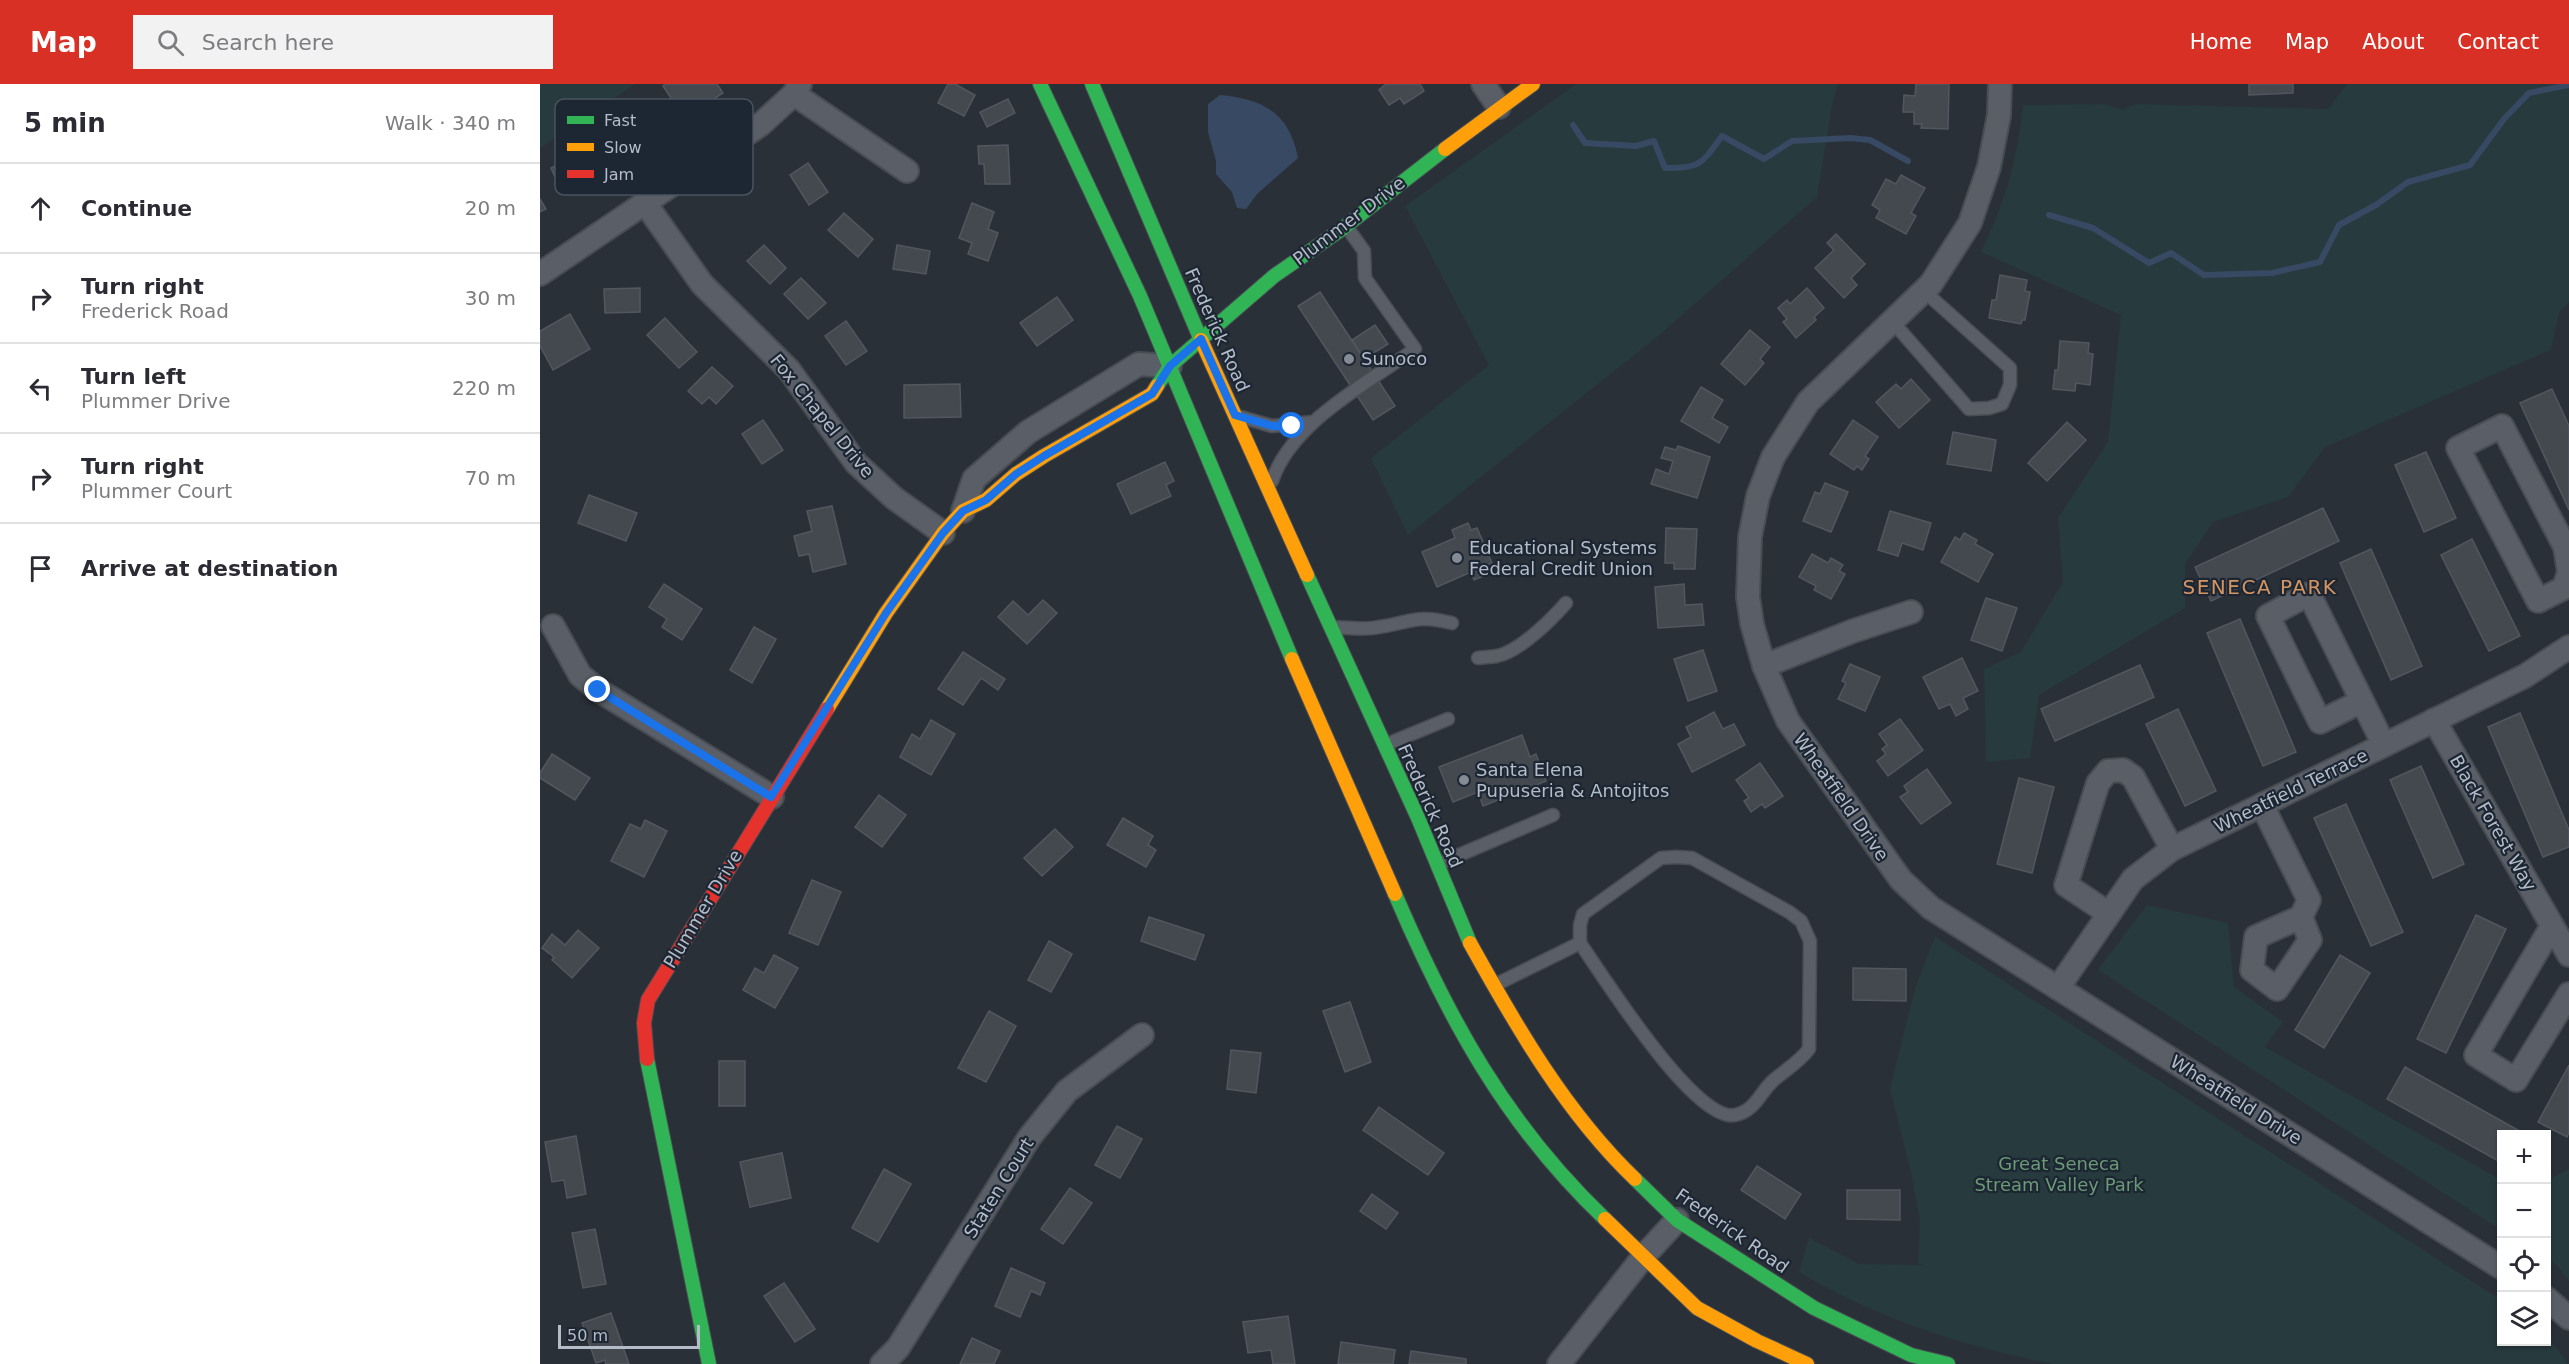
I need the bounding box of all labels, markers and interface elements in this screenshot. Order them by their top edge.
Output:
search box [133,15,553,69]
text: Map [30,26,97,59]
icon: search [154,26,187,59]
text: Search here [202,30,334,55]
text: Home [2190,30,2252,54]
text: Map [2285,30,2329,54]
text: About [2362,30,2424,54]
text: Contact [2457,30,2539,54]
legend [555,99,753,195]
text: 5 min [24,108,106,138]
text: Walk · 340 m [385,111,516,135]
text: Fast [604,111,636,130]
text: Slow [604,138,641,157]
text: Jam [603,165,634,184]
street label: Plummer Drive [1289,172,1409,269]
icon: ahead [24,192,57,225]
text: Continue [81,196,192,221]
text: 20 m [465,196,516,220]
street label: Frederick Road [1181,265,1254,395]
text: Turn right [81,274,204,299]
icon: right [24,282,57,315]
text: 30 m [465,286,516,310]
text: Frederick Road [81,299,229,323]
place label: Sunoco [1361,348,1427,369]
street label: Fox Chapel Drive [766,350,879,482]
marker: Sunoco [1342,352,1356,366]
text: Turn left [81,364,186,389]
icon: left [24,372,57,405]
text: 220 m [452,376,516,400]
text: Plummer Drive [81,389,230,413]
route start [1278,412,1304,438]
text: Turn right [81,454,204,479]
icon: right [24,462,57,495]
text: 70 m [465,466,516,490]
text: Plummer Court [81,479,232,503]
place label: Educational Systems Federal Credit Union [1469,537,1657,579]
marker: Educational Systems Federal Credit Union [1450,551,1464,565]
icon: arrive [24,552,57,585]
text: Arrive at destination [81,556,338,581]
district label: SENECA PARK [2183,575,2337,599]
route end [584,676,610,702]
street label: Wheatfield Drive [1790,729,1893,865]
street label: Frederick Road [1394,741,1467,871]
street label: Wheatfield Terrace [2210,744,2371,837]
street label: Black Forest Way [2446,751,2541,895]
place label: Santa Elena Pupuseria & Antojitos [1476,759,1669,801]
marker: Santa Elena Pupuseria & Antojitos [1457,773,1471,787]
street label: Plummer Drive [659,846,746,972]
street label: Wheatfield Drive [2167,1051,2306,1148]
map controls [2497,1130,2551,1346]
button: + [2497,1130,2551,1184]
street label: Staten Court [959,1134,1038,1242]
park label: Great Seneca Stream Valley Park [1974,1153,2144,1195]
street label: Frederick Road [1672,1184,1793,1277]
button: − [2497,1184,2551,1238]
button: locate [2497,1238,2551,1292]
button: layers [2497,1292,2551,1346]
scale bar [558,1322,700,1350]
text: 50 m [567,1326,608,1345]

